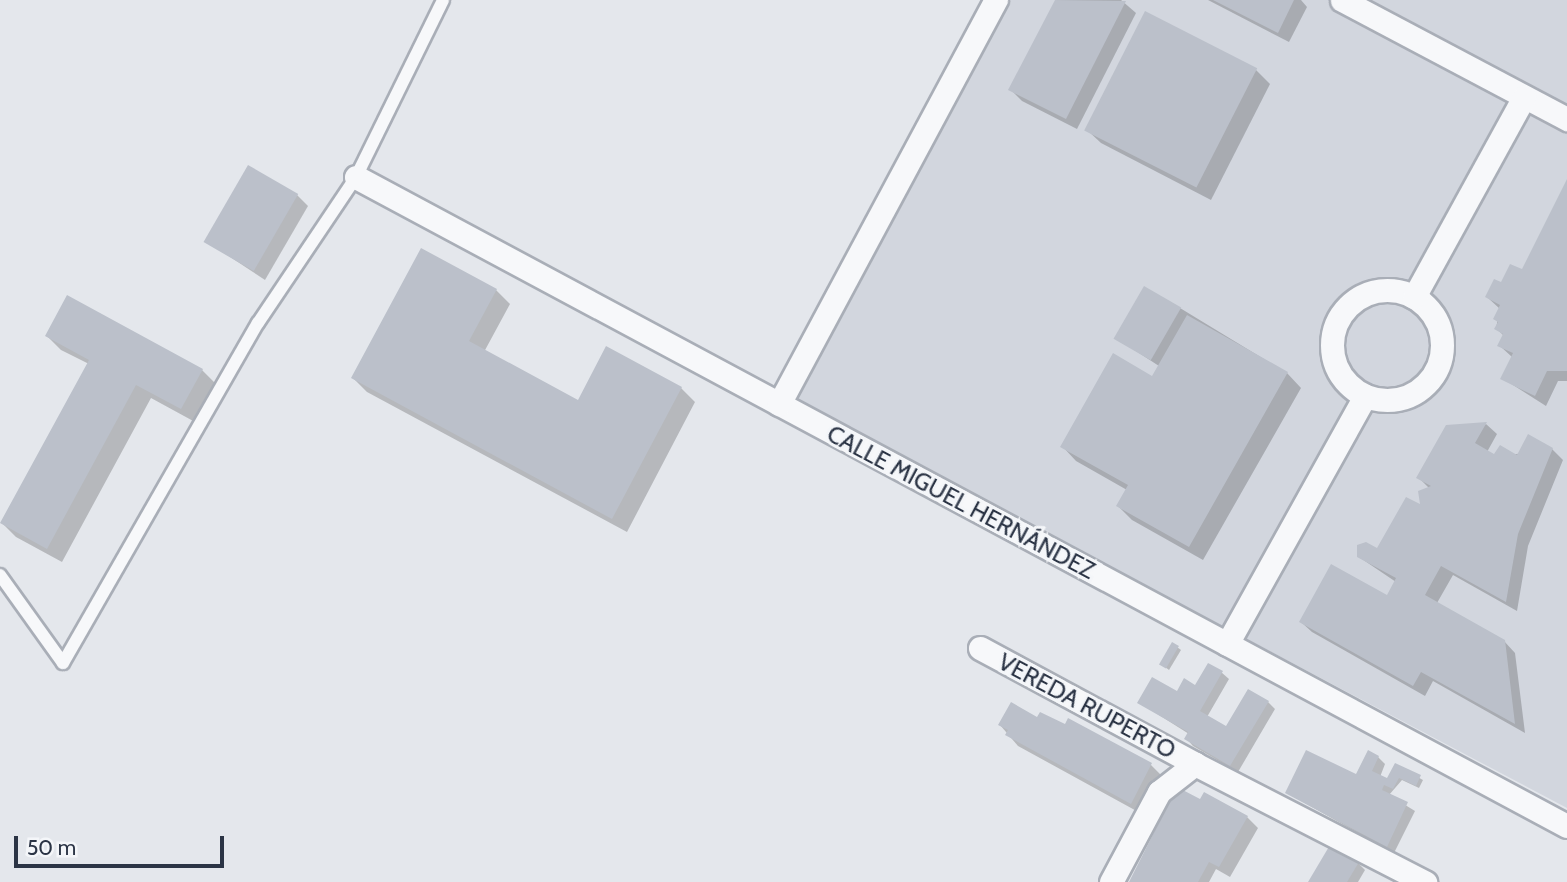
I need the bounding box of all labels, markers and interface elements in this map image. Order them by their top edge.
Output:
street label: CALLE MIGUEL HERNÁNDEZ [822,419,1100,585]
street label: VEREDA RUPERTO [993,647,1181,765]
scale bar [18,822,228,866]
text: 50 m [27,835,76,860]

